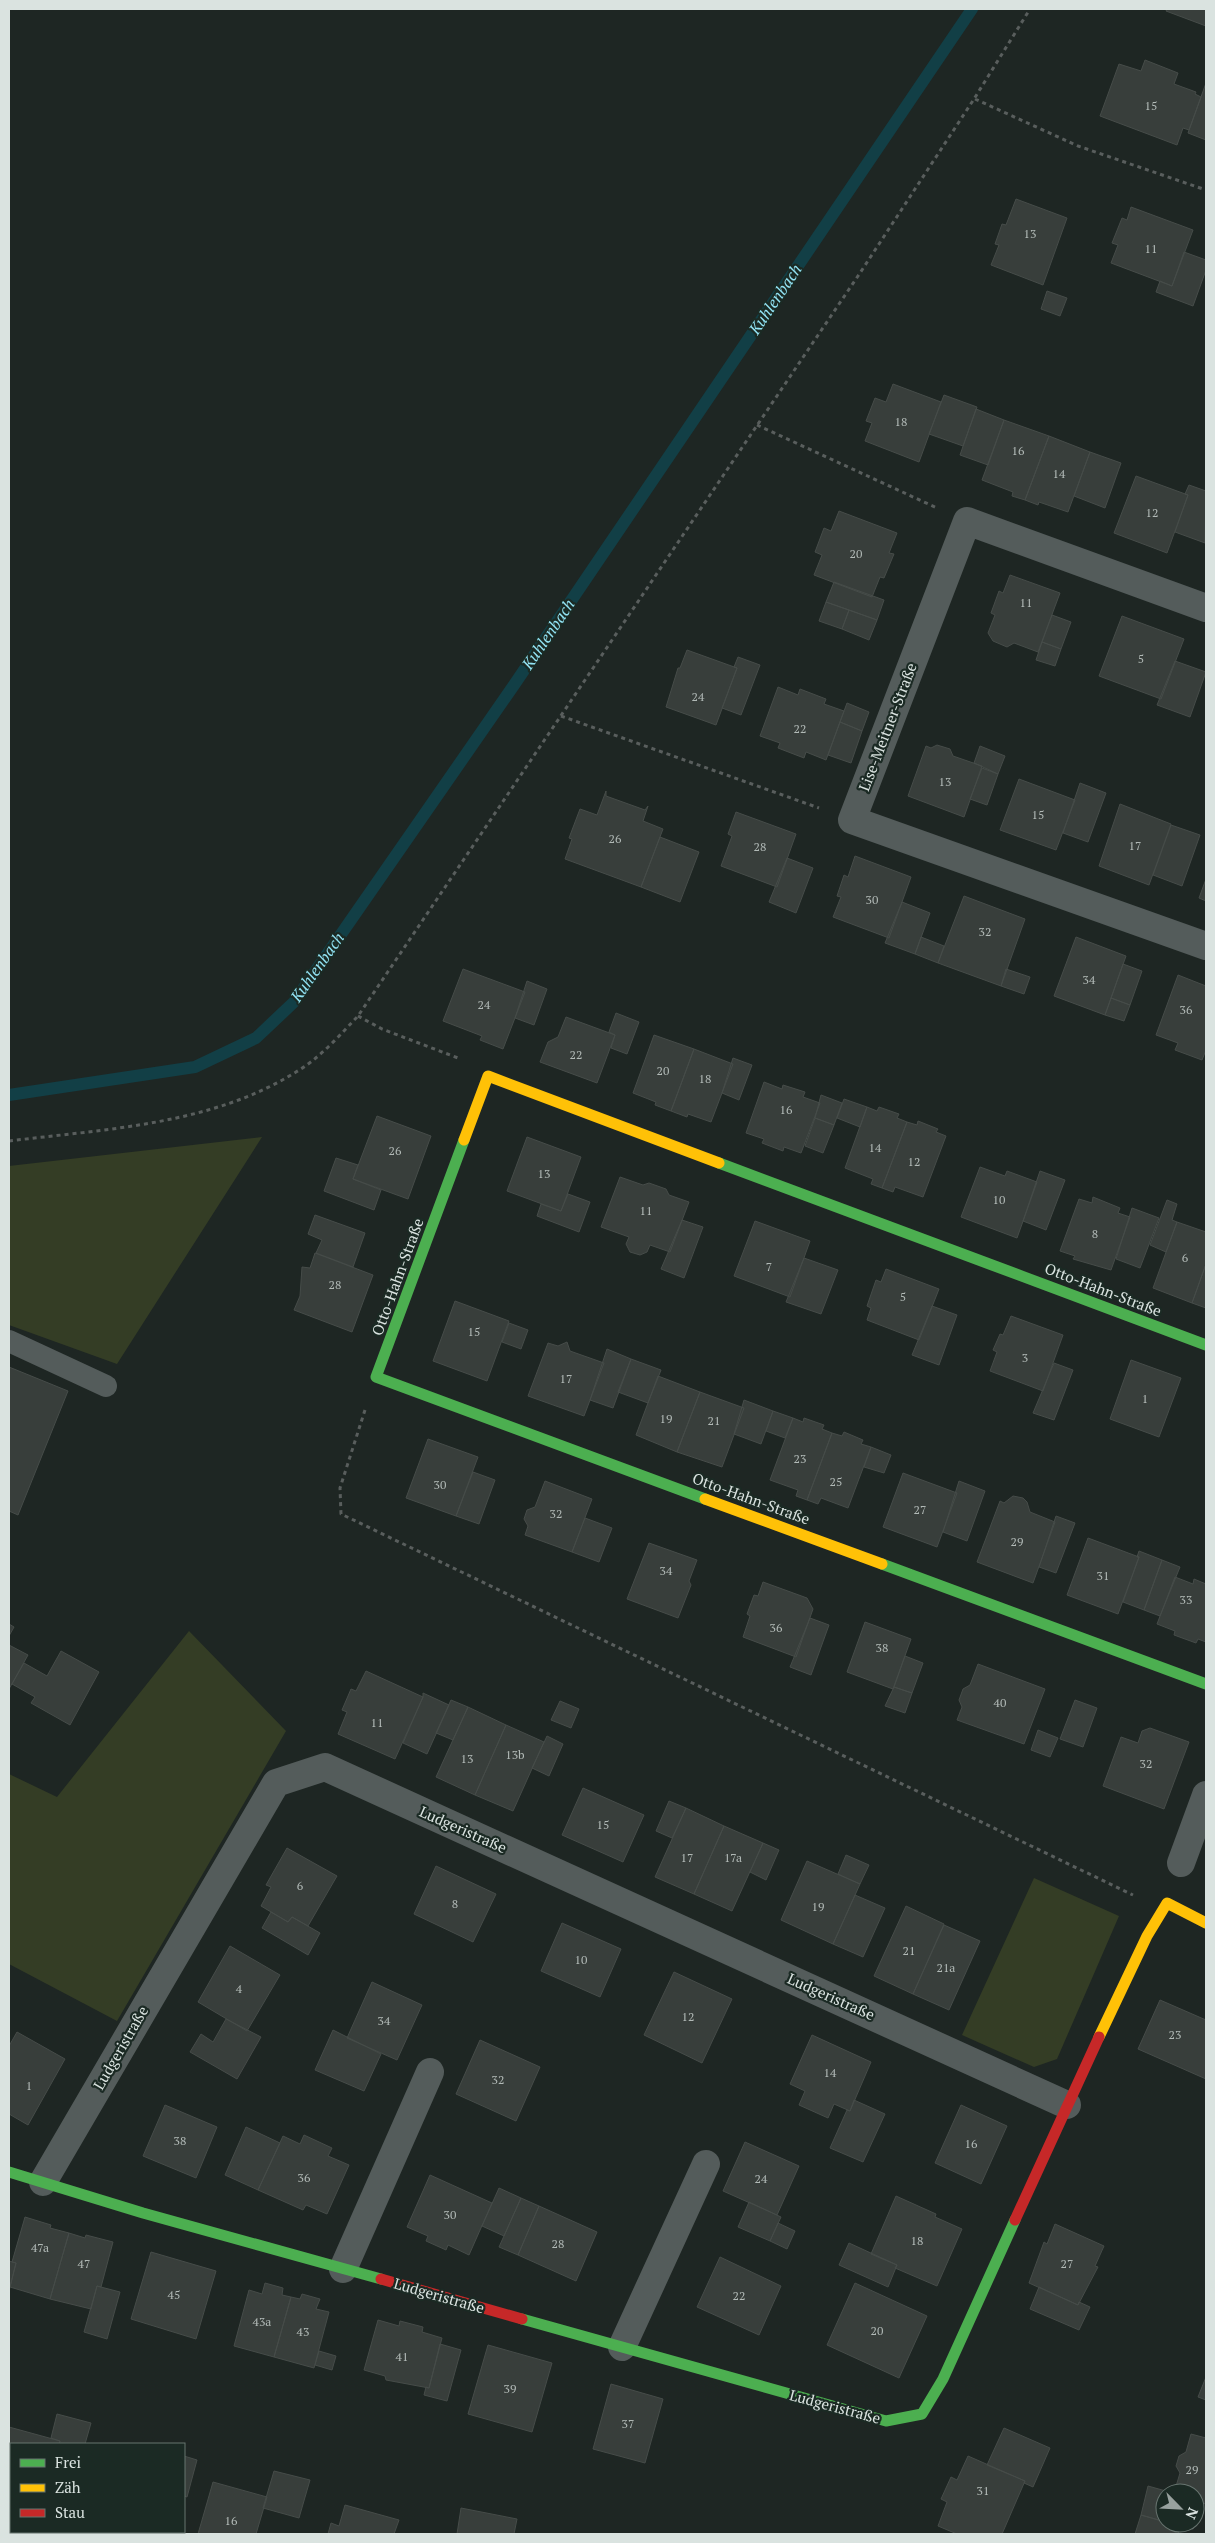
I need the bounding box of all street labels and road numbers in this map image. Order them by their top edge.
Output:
street label: Lise-Meitner-Straße [853,660,921,794]
street label: Otto-Hahn-Straße [367,1215,428,1338]
street label: Otto-Hahn-Straße [1042,1258,1165,1321]
street label: Otto-Hahn-Straße [690,1468,813,1529]
street label: Ludgeristraße [417,1801,510,1857]
street label: Ludgeristraße [785,1968,878,2024]
street label: Ludgeristraße [88,2002,152,2093]
street label: Ludgeristraße [392,2273,487,2318]
street label: Ludgeristraße [788,2384,883,2428]

